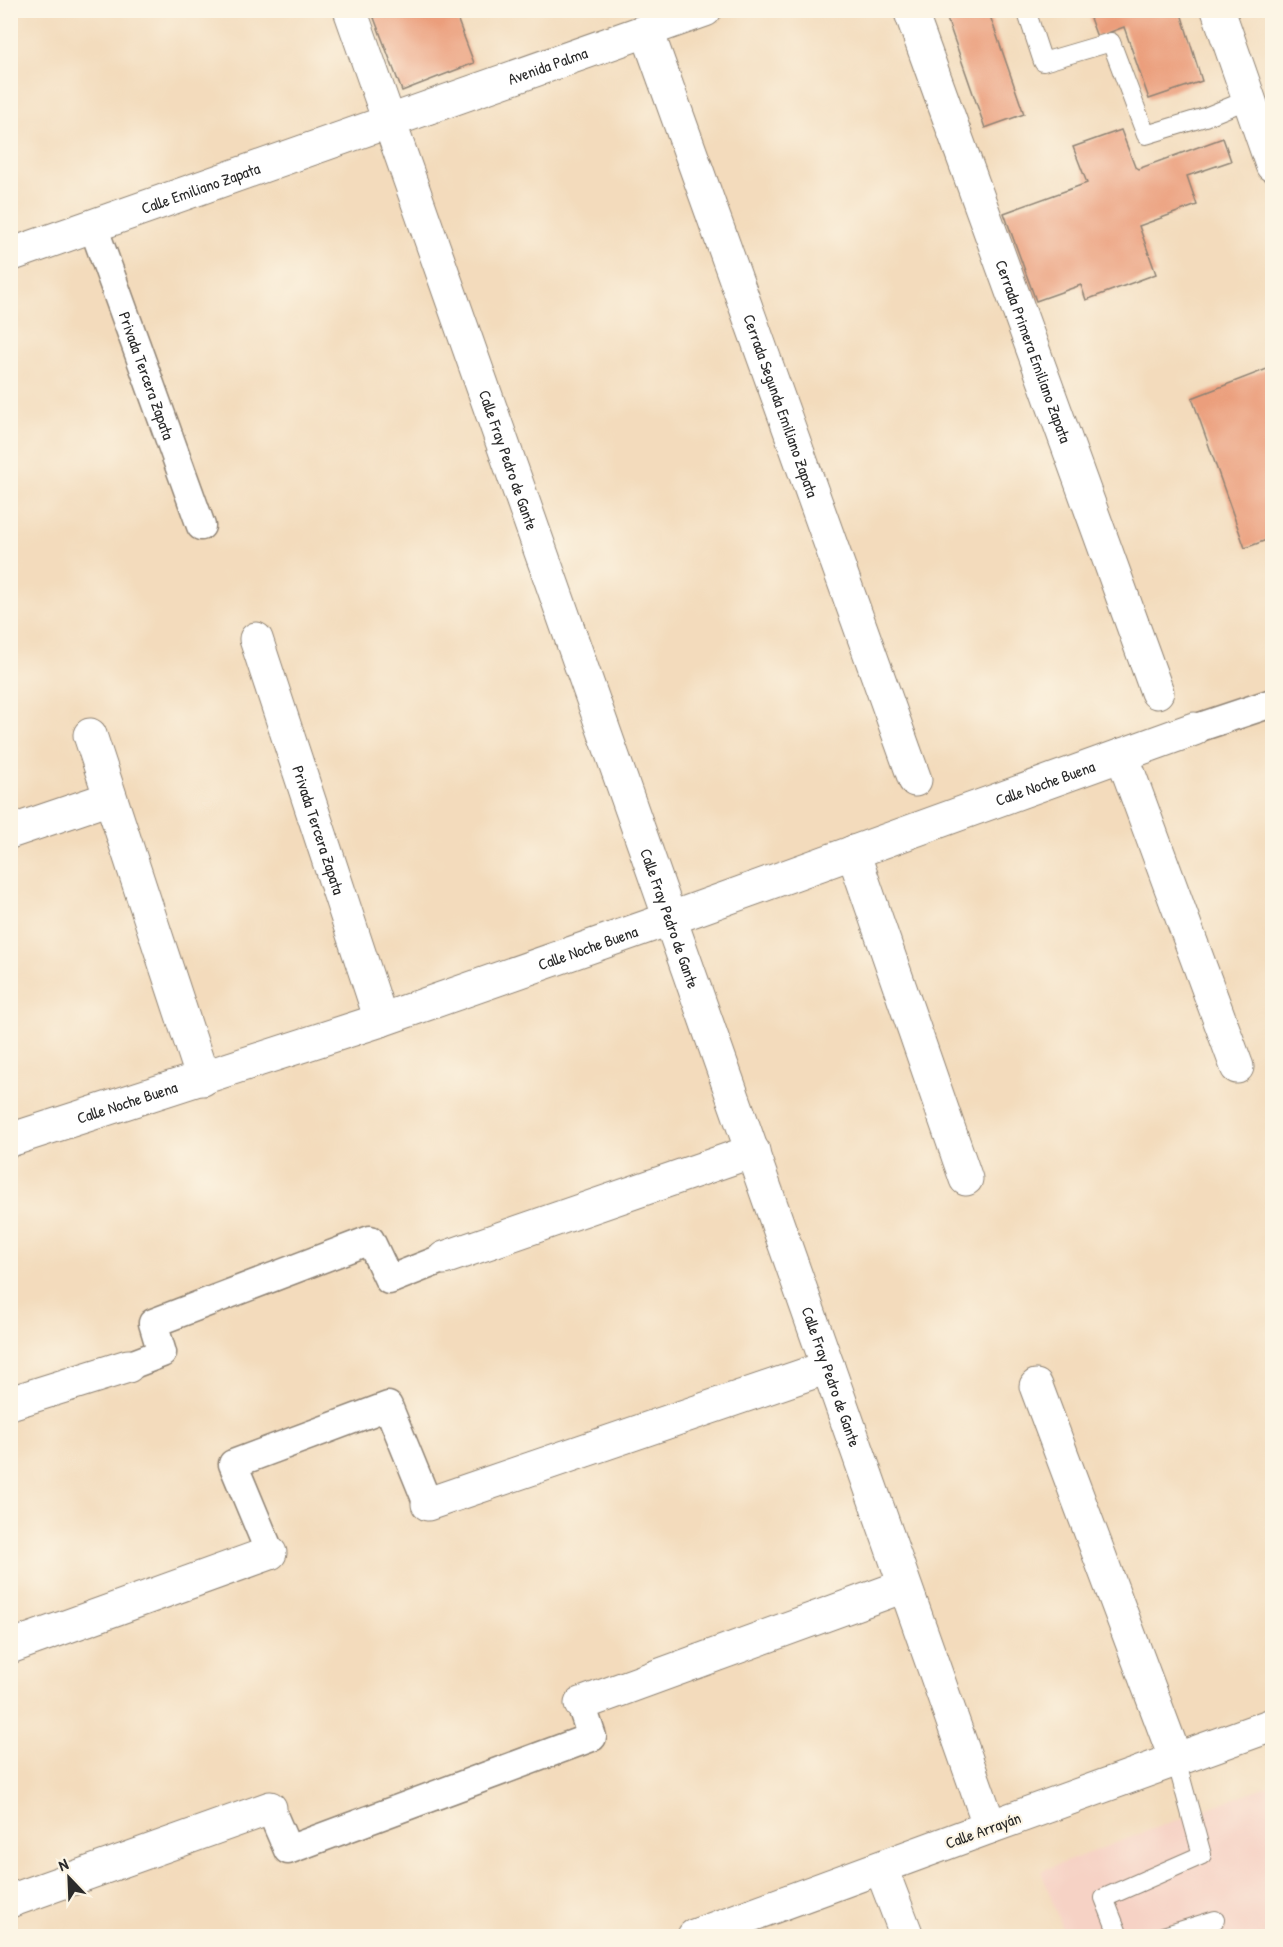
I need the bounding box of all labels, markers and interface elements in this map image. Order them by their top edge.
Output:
street label: Avenida Palma [505,41,590,90]
street label: Calle Emiliano Zapata [138,157,263,219]
street label: Cerrada Primera Emiliano Zapata [990,257,1077,446]
street label: Privada Tercera Zapata [114,309,180,443]
street label: Cerrada Segunda Emiliano Zapata [738,311,824,500]
street label: Calle Fray Pedro de Gante [474,387,543,533]
street label: Calle Noche Buena [992,755,1098,811]
street label: Privada Tercera Zapata [287,763,350,897]
street label: Calle Fray Pedro de Gante [635,845,705,992]
street label: Calle Noche Buena [535,920,641,975]
street label: Calle Noche Buena [74,1076,180,1129]
street label: Calle Fray Pedro de Gante [797,1304,866,1450]
street label: Calle Arrayán [942,1806,1024,1854]
north arrow [39,1848,99,1908]
text: N [55,1852,72,1876]

